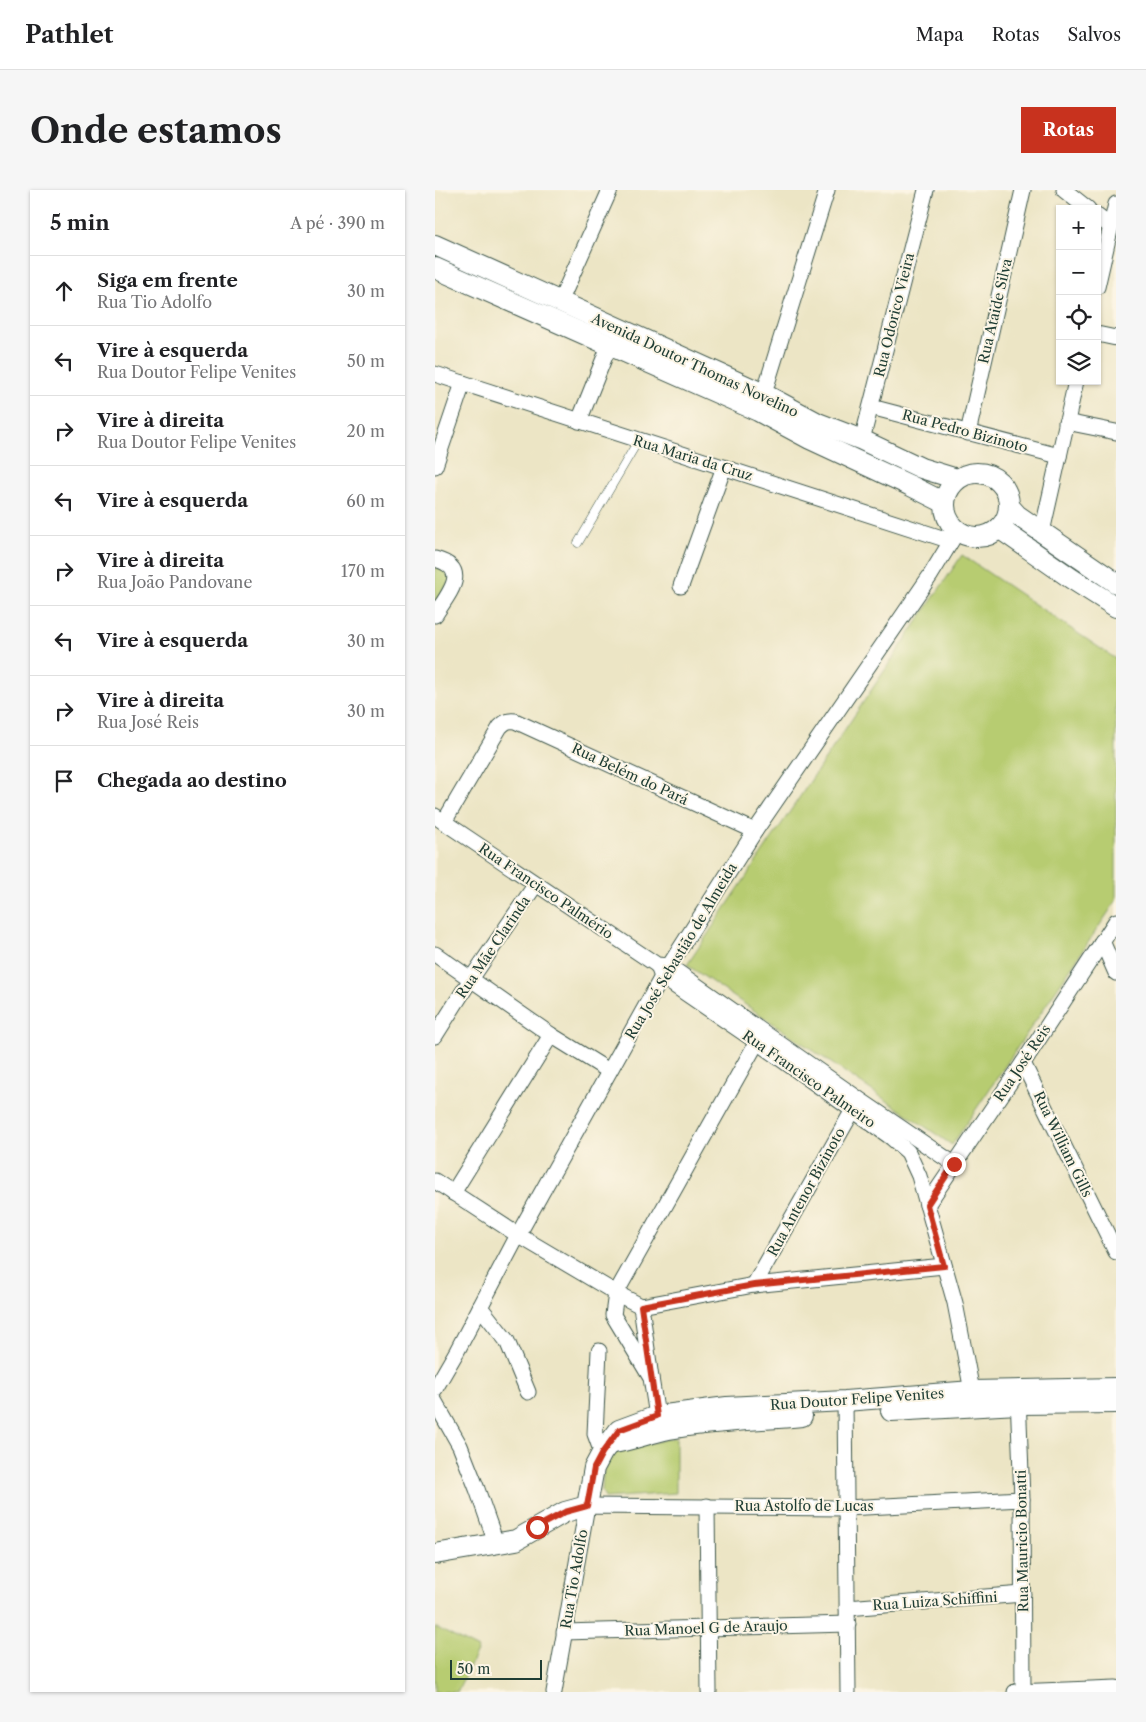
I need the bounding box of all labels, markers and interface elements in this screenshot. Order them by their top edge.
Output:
text: Pathlet [25,20,113,49]
text: Mapa [916,24,964,46]
text: Rotas [992,24,1040,46]
text: Salvos [1068,24,1121,46]
button: Rotas [1021,107,1116,153]
text: Onde estamos [30,109,282,152]
map controls [1056,205,1101,385]
button: + [1056,205,1101,250]
text: 5 min [50,210,110,235]
text: A pé · 390 m [290,213,385,233]
street label: Rua Odorico Vieira [870,250,918,379]
button: − [1056,250,1101,295]
street label: Rua Ataide Silva [974,256,1016,365]
text: Siga em frente [97,269,238,292]
icon: ahead [50,277,78,305]
text: 30 m [347,281,385,301]
text: Rua Tio Adolfo [97,292,212,312]
button: locate [1056,295,1101,340]
street label: Avenida Doutor Thomas Novelino [588,309,801,421]
text: Vire à esquerda [97,339,248,362]
button: layers [1056,340,1101,385]
icon: left [50,347,78,375]
text: 50 m [347,351,385,371]
text: Rua Doutor Felipe Venites [97,362,296,382]
street label: Rua Pedro Bizinoto [900,406,1030,456]
text: Vire à direita [97,409,224,432]
icon: right [50,417,78,445]
text: 20 m [346,421,385,441]
street label: Rua Maria da Cruz [631,431,755,485]
text: Rua Doutor Felipe Venites [97,432,296,452]
icon: left [50,487,78,515]
text: Vire à esquerda [97,489,248,512]
text: 60 m [346,491,385,511]
text: Vire à direita [97,549,224,572]
icon: right [50,557,78,585]
text: 170 m [341,561,385,581]
text: Rua João Pandovane [97,572,252,592]
icon: left [50,627,78,655]
text: Vire à esquerda [97,629,248,652]
text: 30 m [347,631,385,651]
text: Vire à direita [97,689,224,712]
icon: right [50,697,78,725]
text: 30 m [347,701,385,721]
text: Rua José Reis [97,712,199,732]
street label: Rua Belém do Pará [569,739,692,809]
icon: arrive [50,767,78,795]
text: Chegada ao destino [97,769,287,792]
street label: Rua Francisco Palmério [475,839,617,943]
street label: Rua José Sebastião de Almeida [621,859,741,1043]
street label: Rua Mãe Clarinda [452,892,534,1002]
street label: Rua José Reis [990,1021,1054,1105]
street label: Rua Francisco Palmeiro [739,1026,879,1132]
street label: Rua William Gills [1030,1088,1096,1200]
street label: Rua Antenor Bizinoto [763,1125,849,1259]
route end [943,1153,966,1176]
street label: Rua Doutor Felipe Venites [769,1384,945,1414]
street label: Rua Mauricio Bonatti [1012,1470,1032,1612]
street label: Rua Astolfo de Lucas [734,1497,874,1515]
route start [526,1516,549,1539]
street label: Rua Tio Adolfo [556,1528,592,1630]
street label: Rua Luiza Schiffini [872,1588,998,1614]
street label: Rua Manoel G de Araujo [624,1616,788,1640]
scale bar [450,1657,543,1680]
text: 50 m [457,1660,490,1678]

